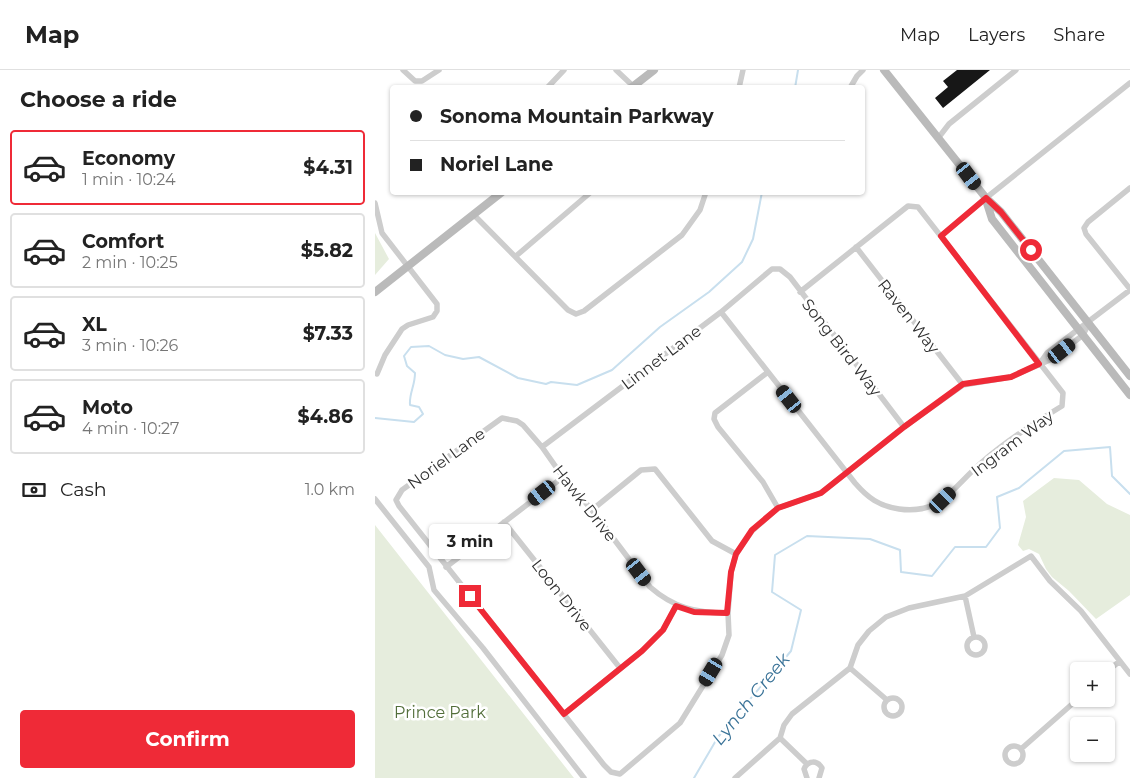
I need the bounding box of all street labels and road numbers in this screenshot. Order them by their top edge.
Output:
street label: Raven Way [874,276,944,357]
street label: Song Bird Way [798,295,886,400]
street label: Linnet Lane [618,321,705,394]
street label: Ingram Way [968,406,1057,480]
street label: Noriel Lane [404,424,489,493]
street label: Hawk Drive [549,461,620,545]
street label: Loon Drive [528,555,596,635]

